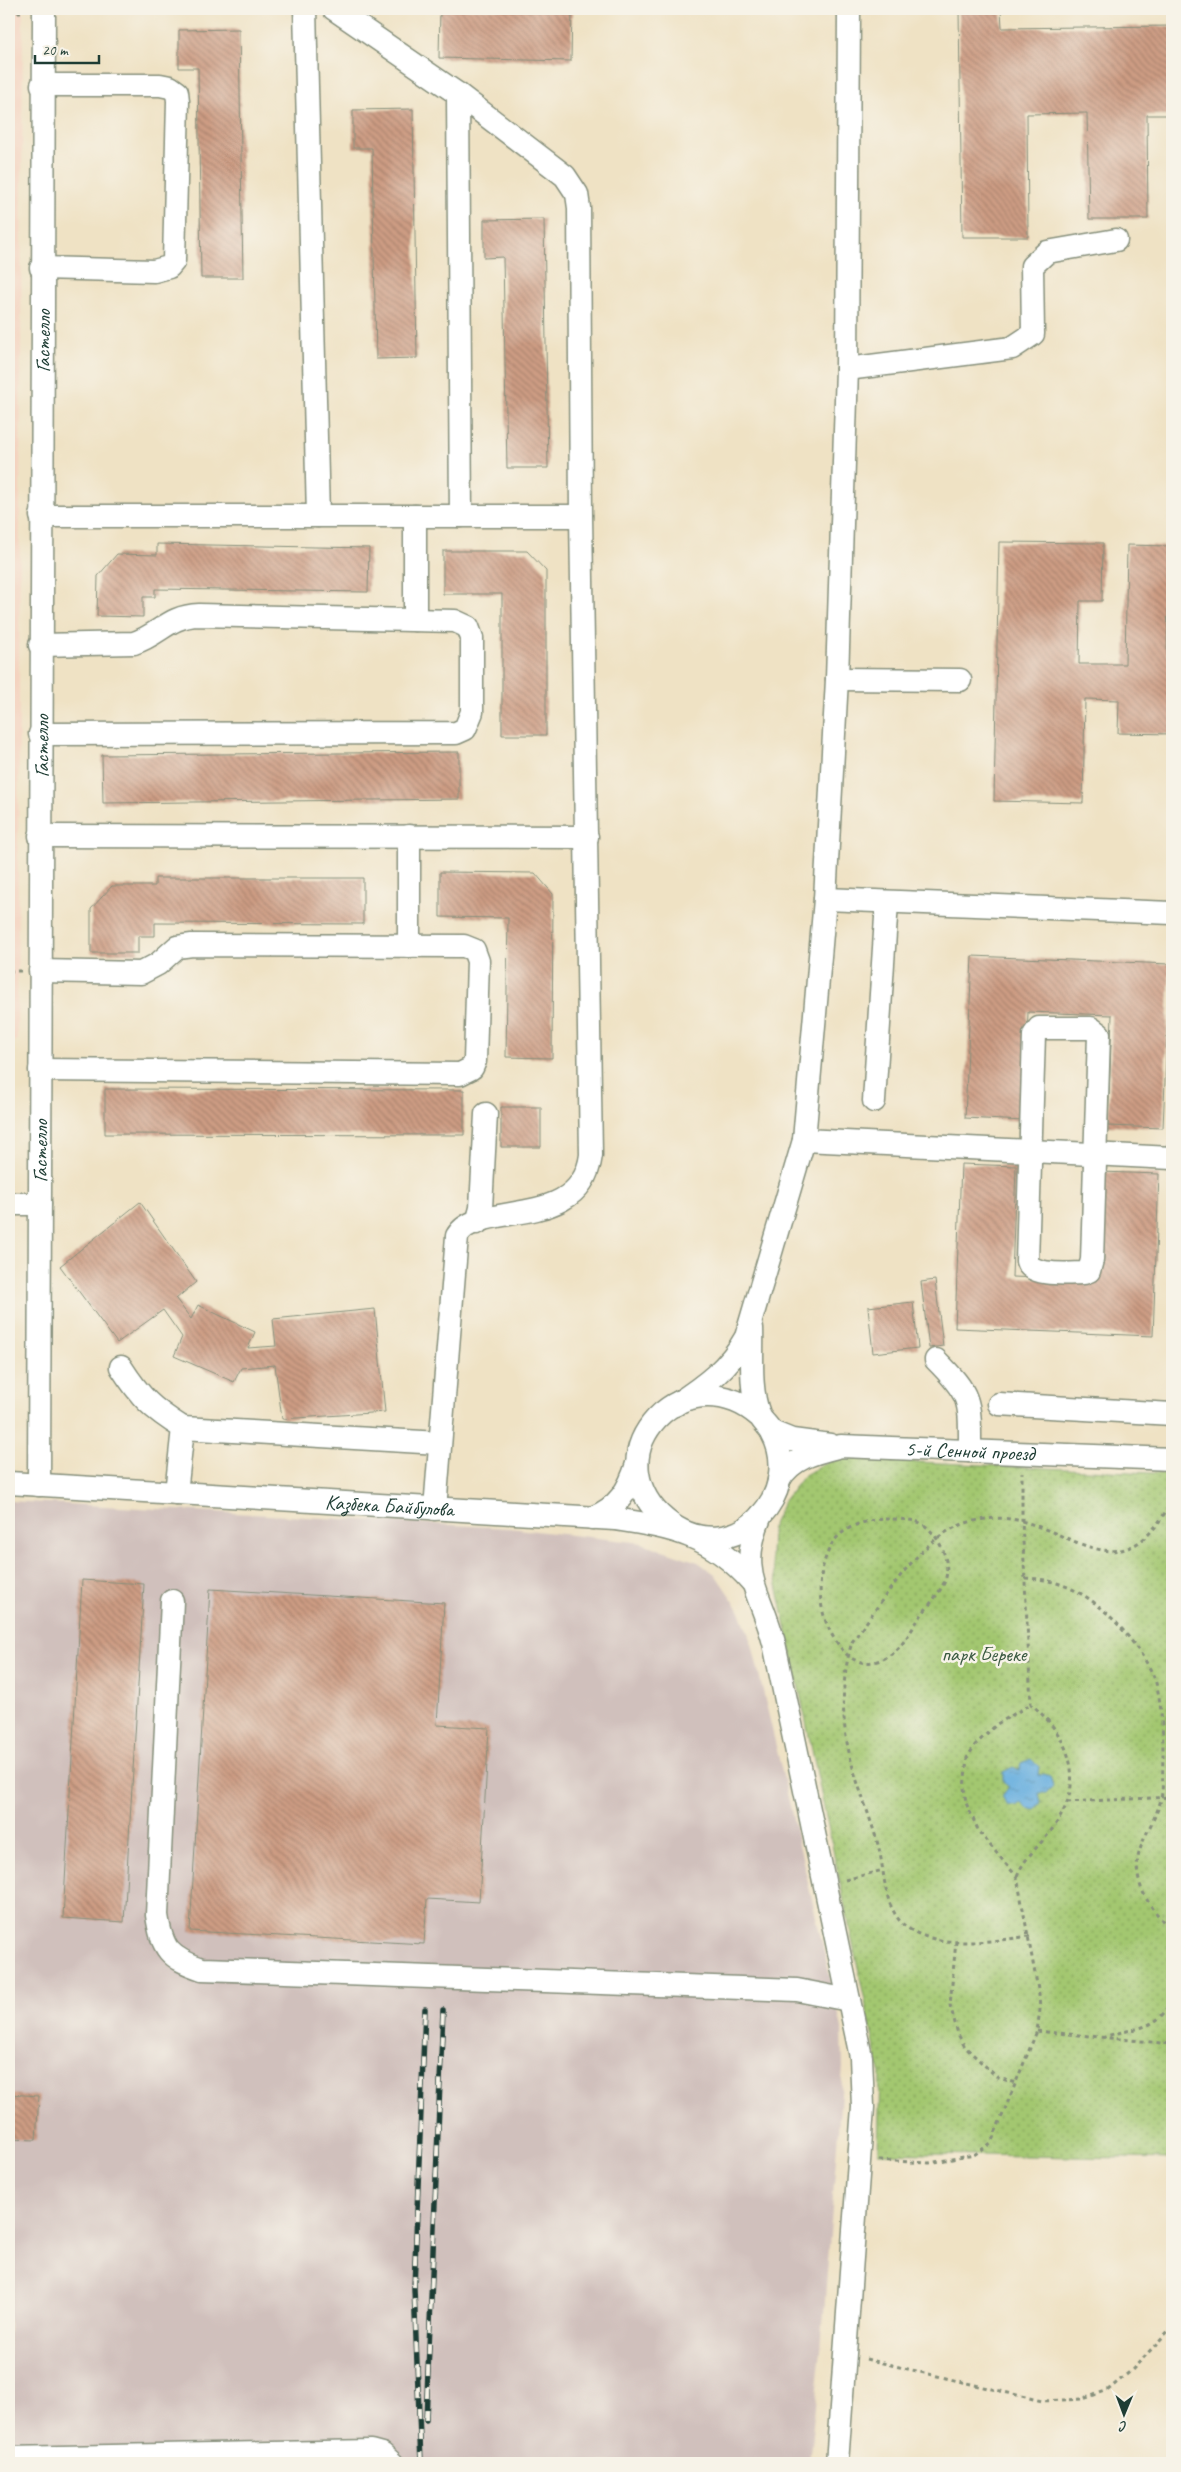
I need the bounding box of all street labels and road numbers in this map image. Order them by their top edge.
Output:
street label: Гастелло [30,308,56,372]
street label: Гастелло [28,713,55,777]
street label: Гастелло [27,1118,53,1182]
street label: 5-й Сенной проезд [905,1436,1038,1467]
street label: Казбека Байбулова [324,1489,457,1523]

